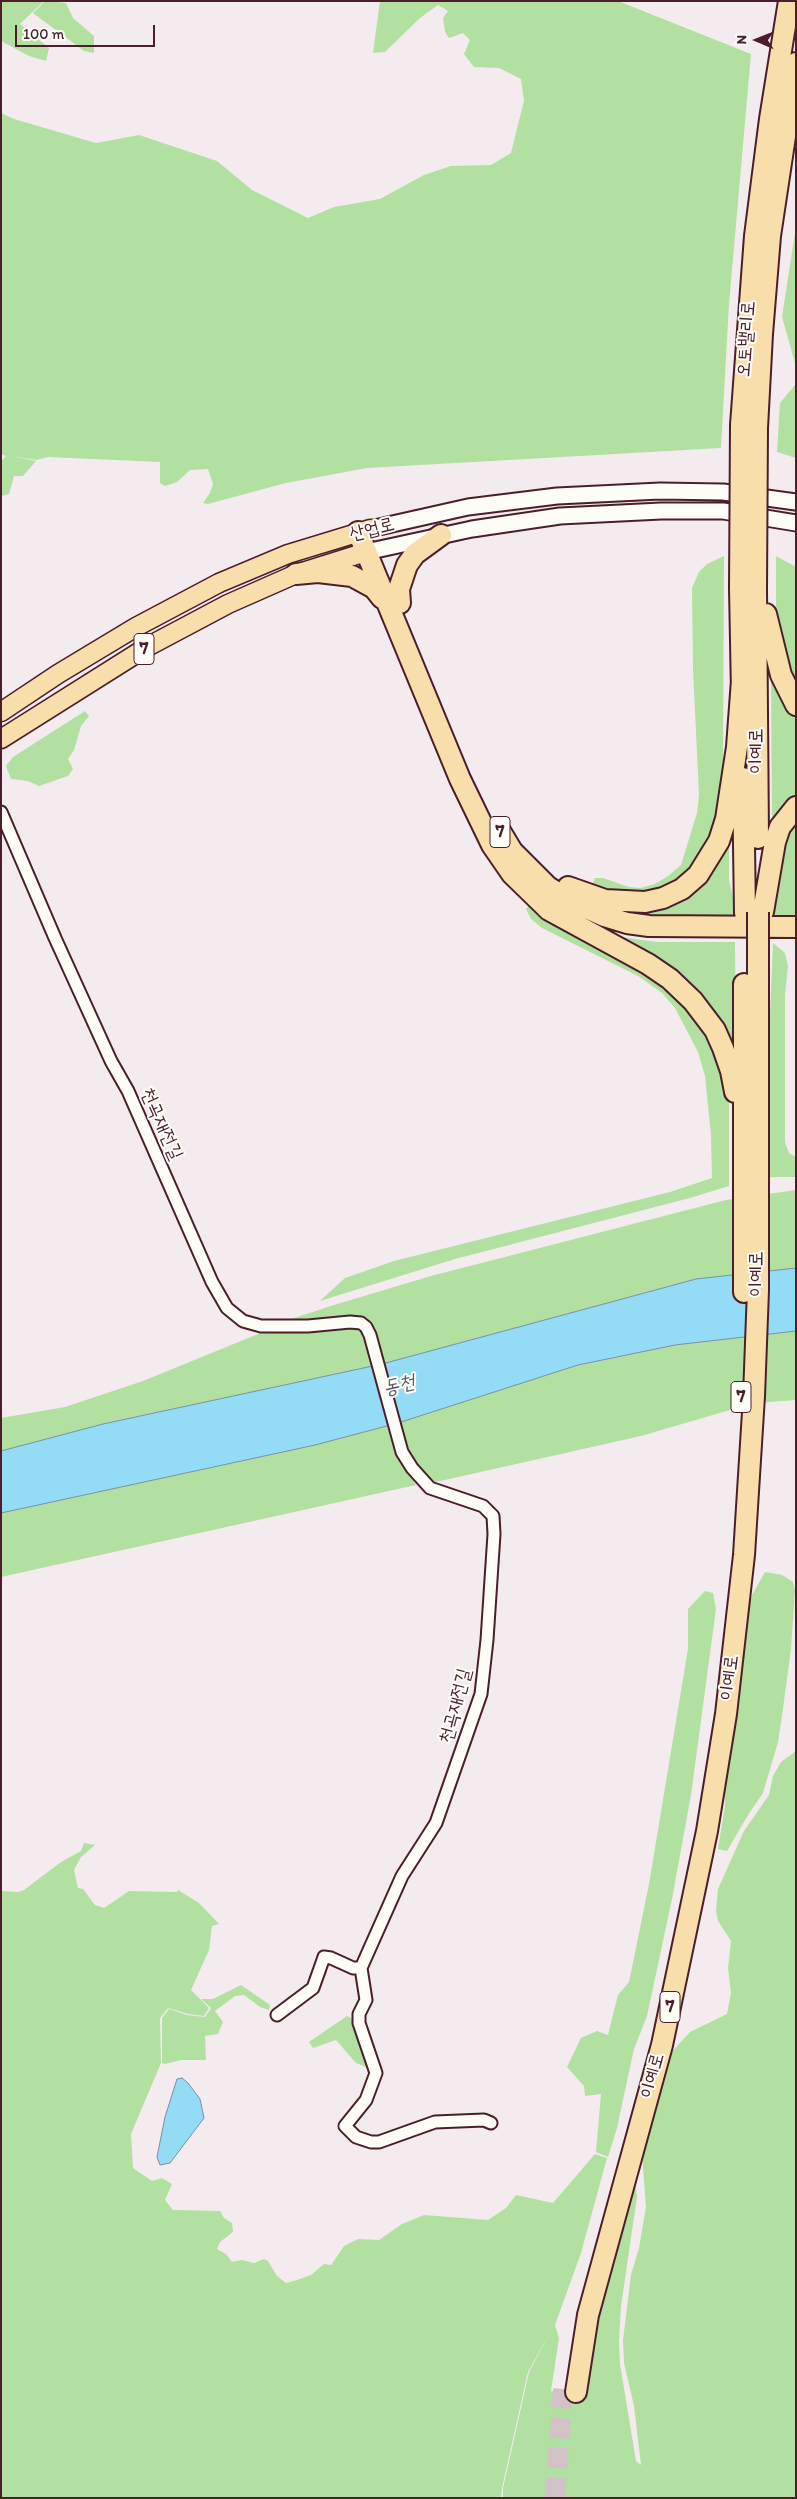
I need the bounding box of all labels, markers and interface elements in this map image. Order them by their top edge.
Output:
scale bar [18,15,158,47]
north arrow [732,15,782,65]
text: 100 m [23,25,64,43]
text: N [733,35,750,45]
street label: 오토밸리로 [733,300,761,378]
street label: 산업로 [347,513,397,547]
road number: 7 [134,634,154,664]
street label: 이예로 [746,728,768,774]
road number: 7 [490,816,510,848]
street label: 천곡재전길 [135,1084,187,1164]
street label: 이예로 [746,1251,768,1297]
water label: 동천 [381,1371,417,1401]
road number: 7 [731,1381,751,1412]
street label: 이예로 [716,1654,744,1702]
street label: 천곡재전길 [435,1666,477,1746]
road number: 7 [660,1991,680,2022]
street label: 이예로 [636,2051,670,2101]

